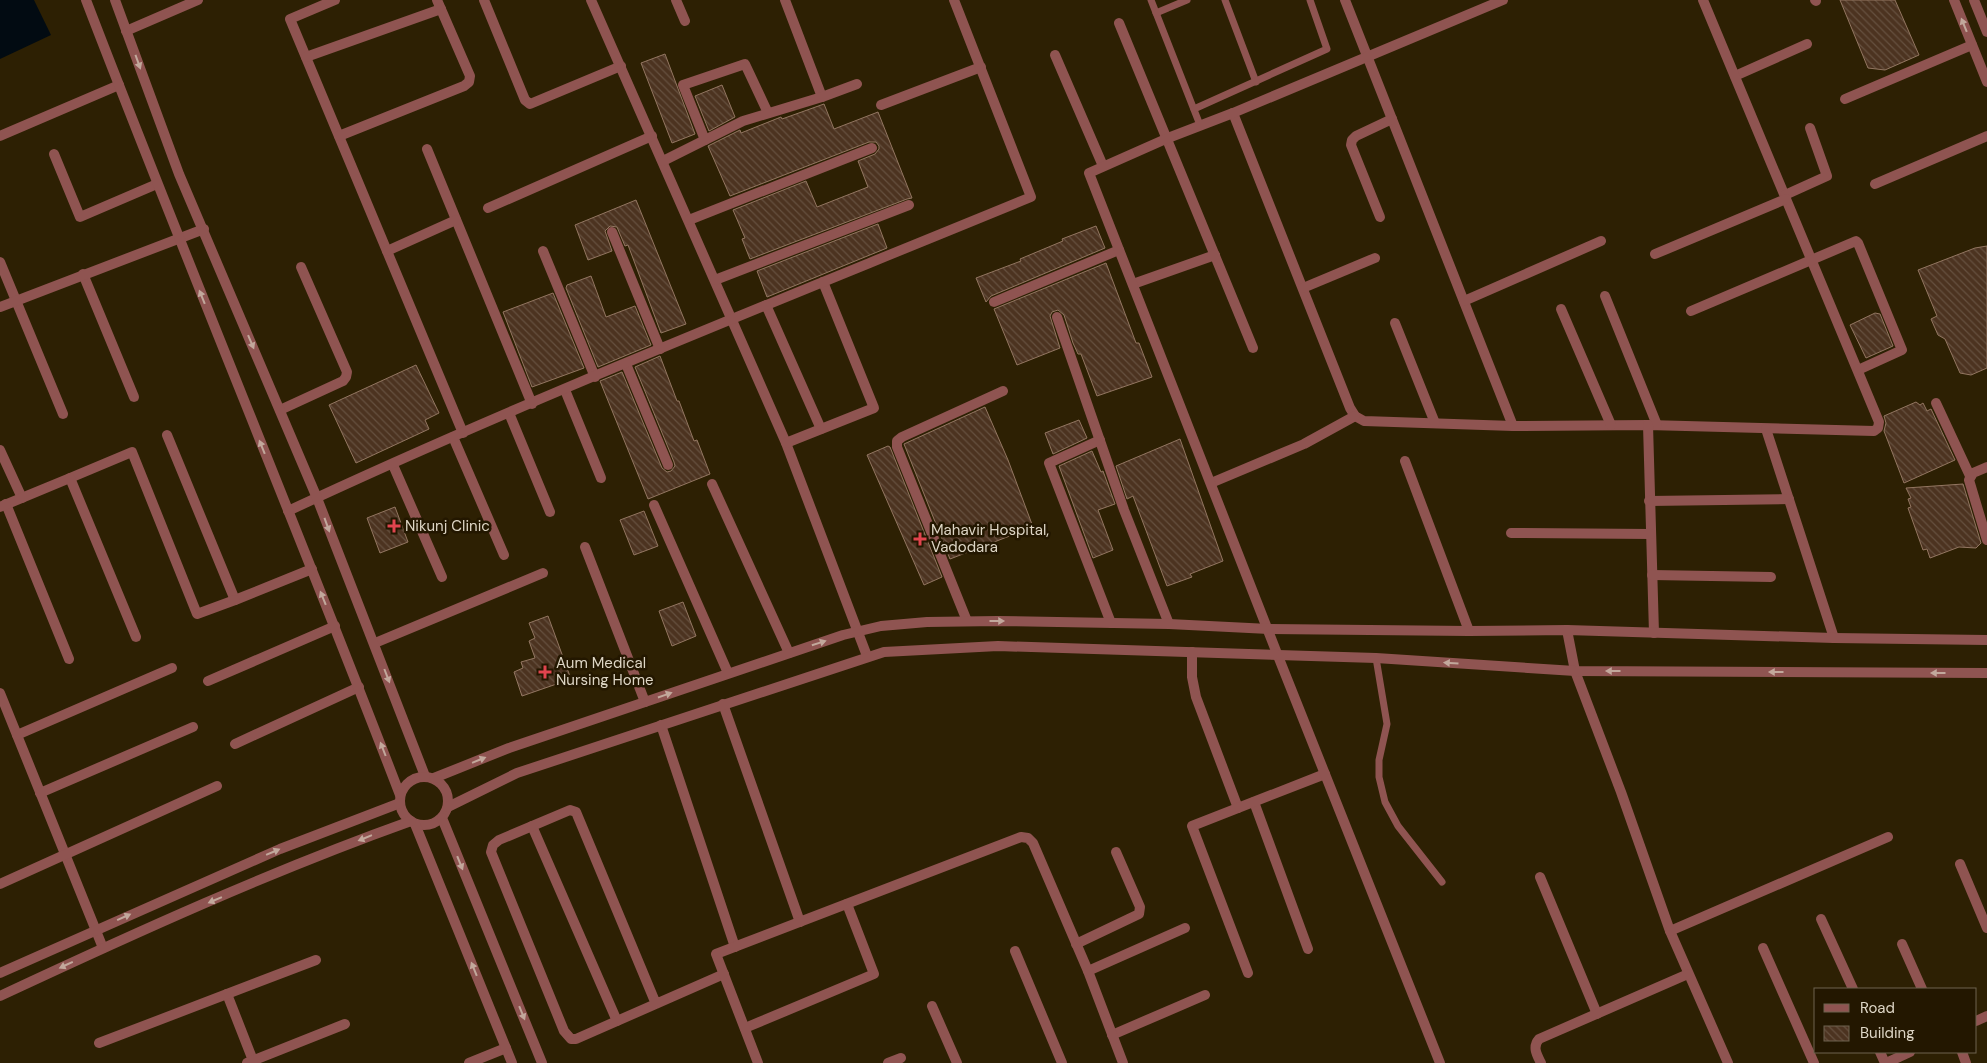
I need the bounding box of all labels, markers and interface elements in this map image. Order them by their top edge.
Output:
one-way arrow [1959,18,1967,32]
one-way arrow [134,55,142,70]
one-way arrow [197,289,205,304]
one-way arrow [248,335,256,349]
one-way arrow [258,440,266,454]
place label: Nikunj Clinic [405,516,490,536]
one-way arrow [323,518,331,533]
marker: Nikunj Clinic [387,519,401,533]
place label: Mahavir Hospital, Vadodara [931,520,1049,557]
marker: Mahavir Hospital, Vadodara [913,532,927,546]
one-way arrow [319,591,327,605]
one-way arrow [989,617,1005,625]
one-way arrow [812,639,827,647]
place label: Aum Medical Nursing Home [556,653,654,690]
one-way arrow [1443,658,1459,666]
marker: Aum Medical Nursing Home [538,665,552,679]
one-way arrow [1605,667,1621,675]
one-way arrow [1768,668,1784,676]
one-way arrow [383,669,391,684]
one-way arrow [1930,669,1946,677]
one-way arrow [658,691,673,698]
one-way arrow [378,742,386,756]
one-way arrow [472,756,487,764]
one-way arrow [358,835,372,843]
one-way arrow [266,848,280,856]
one-way arrow [457,856,465,870]
one-way arrow [208,897,222,905]
one-way arrow [117,913,131,921]
one-way arrow [59,961,73,969]
one-way arrow [470,961,478,976]
legend [1814,988,1977,1053]
text: Road [1860,998,1895,1018]
one-way arrow [518,1006,526,1020]
text: Building [1860,1023,1915,1043]

